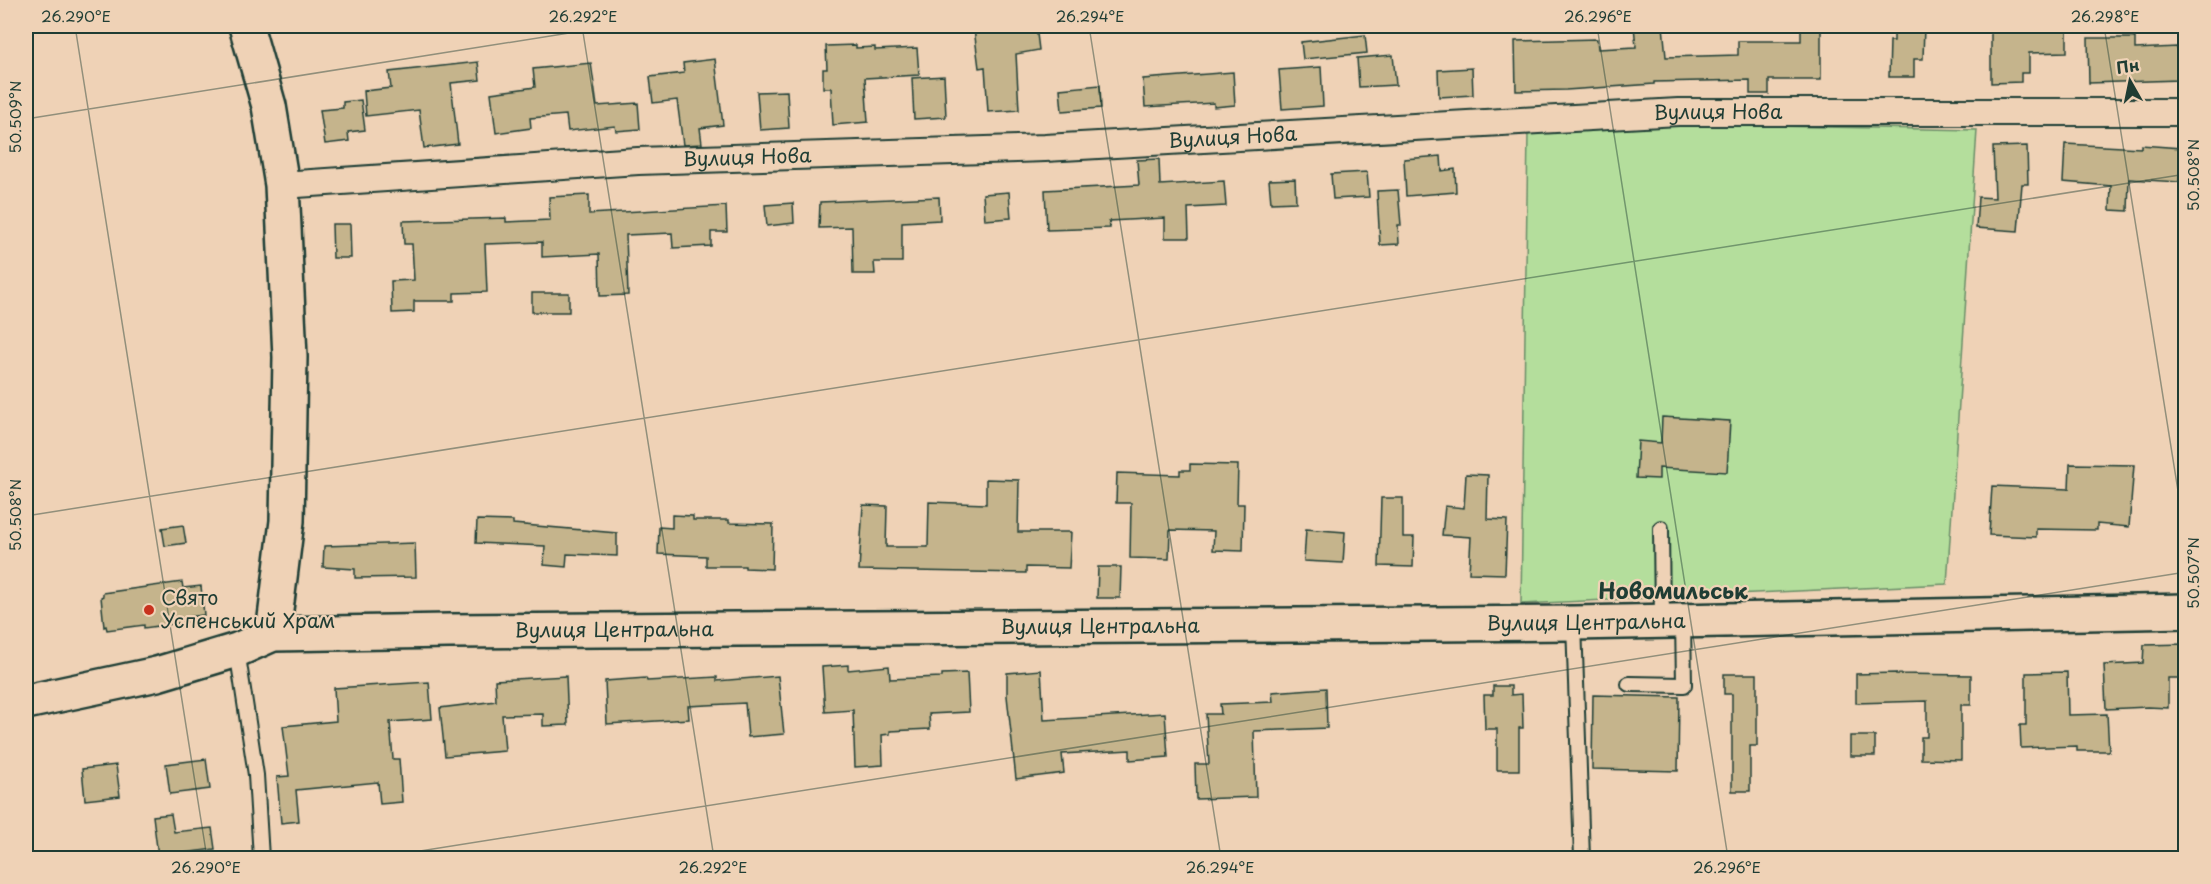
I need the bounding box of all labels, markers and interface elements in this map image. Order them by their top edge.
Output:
text: 26.290°E [41,4,111,27]
text: 26.292°E [549,4,617,27]
text: 26.294°E [1056,4,1124,27]
text: 26.296°E [1564,4,1632,27]
text: 26.298°E [2071,4,2139,27]
north arrow [2100,51,2160,111]
text: Пн [2114,52,2141,79]
text: 50.509°N [3,81,26,153]
street label: Вулиця Нова [1653,96,1783,127]
street label: Вулиця Нова [1168,118,1298,155]
street label: Вулиця Нова [682,139,812,174]
text: 50.508°N [2181,139,2204,211]
text: 50.508°N [3,479,26,551]
text: 50.507°N [2181,537,2204,609]
district label: Новомильськ [1598,573,1748,606]
place label: Свято Успенський Храм [161,582,336,635]
marker: Свято Успенський Храм [142,603,156,617]
street label: Вулиця Центральна [1486,605,1686,638]
street label: Вулиця Центральна [1000,610,1200,641]
street label: Вулиця Центральна [514,613,714,645]
text: 26.290°E [171,855,241,878]
text: 26.292°E [679,855,747,878]
text: 26.294°E [1186,855,1254,878]
text: 26.296°E [1693,855,1761,878]

